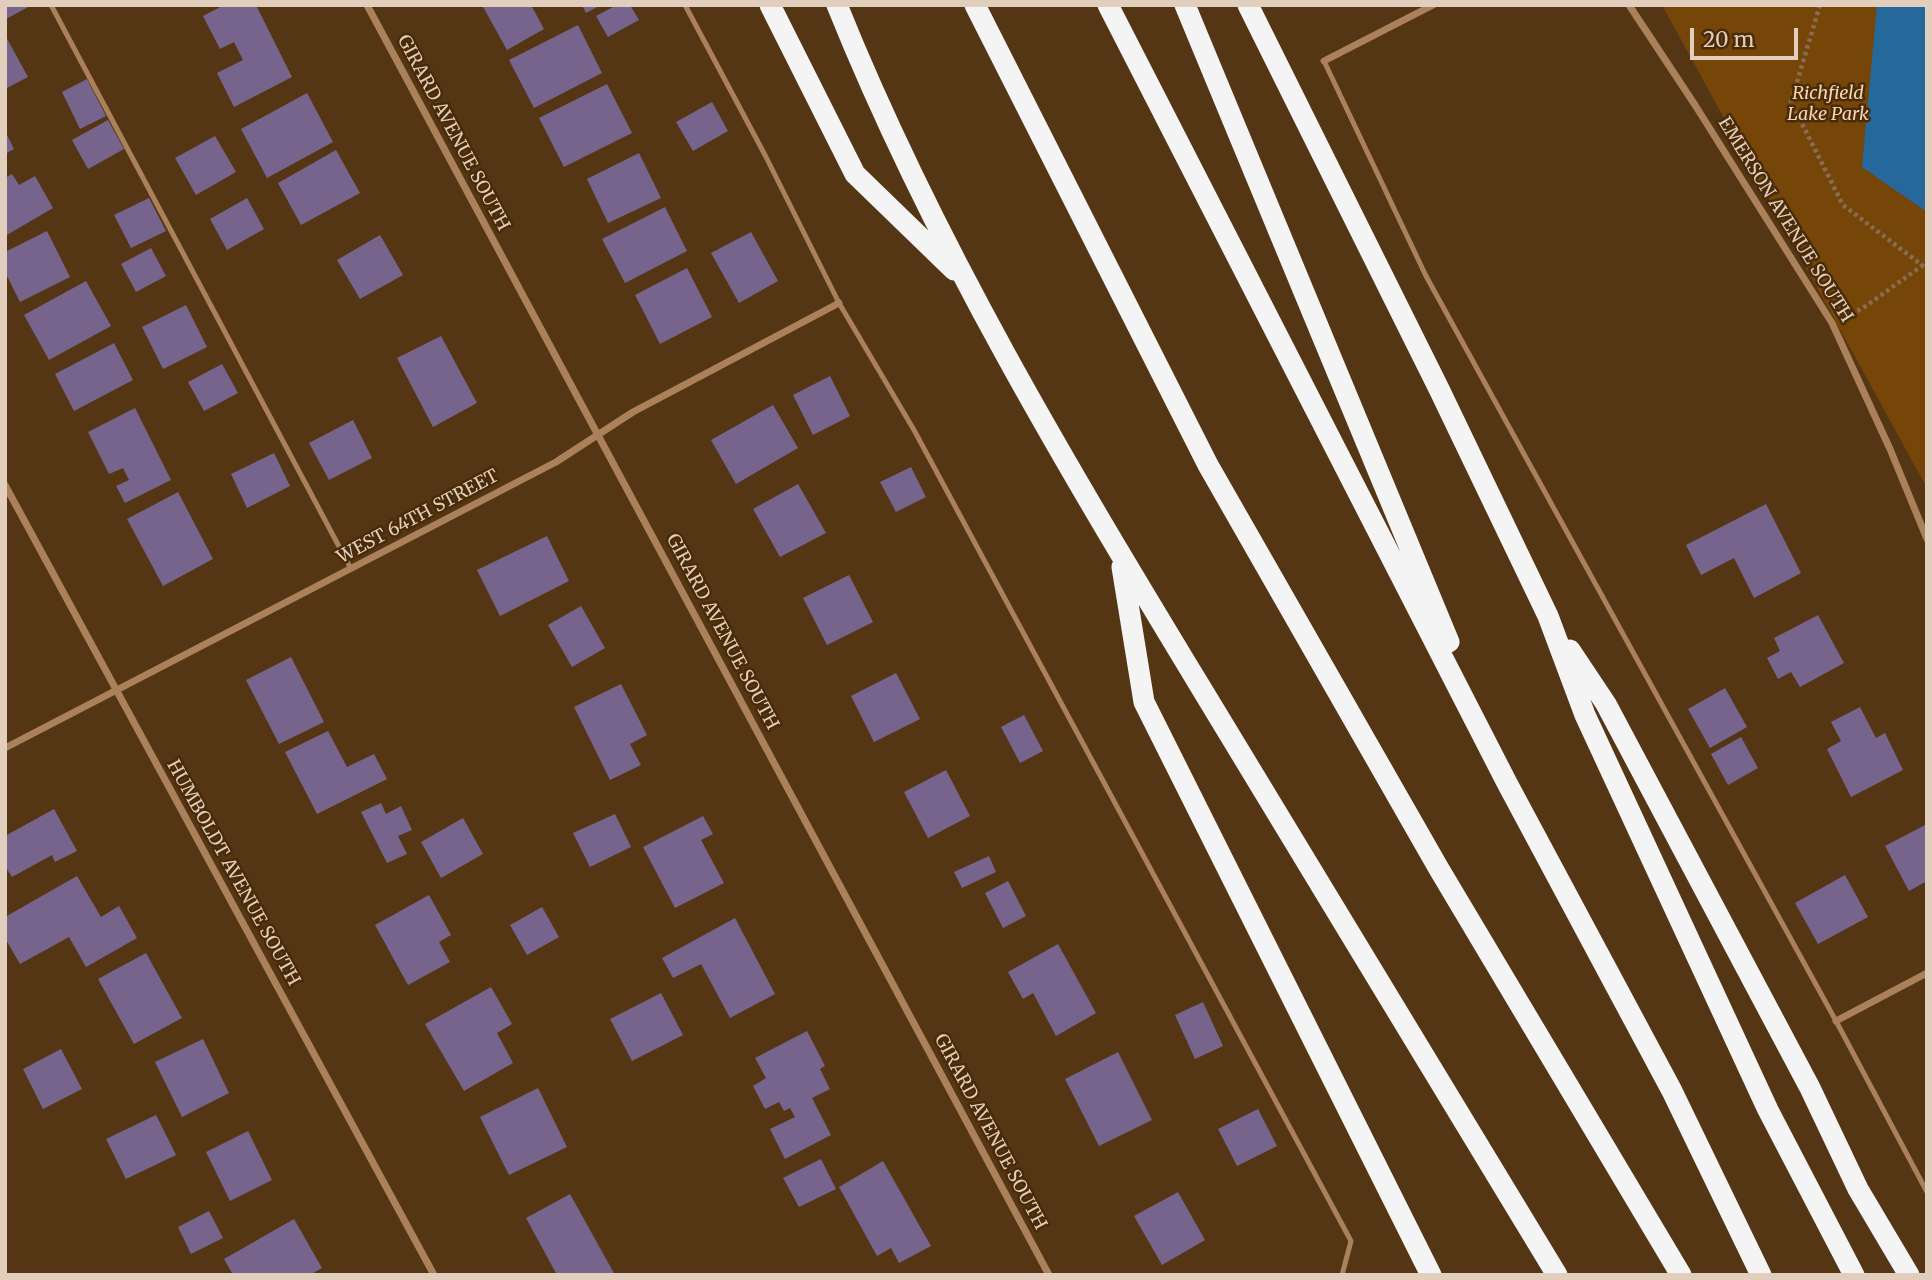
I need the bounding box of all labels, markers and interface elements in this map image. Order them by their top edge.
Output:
scale bar [1694,14,1802,58]
text: 20 m [1703,26,1754,53]
street label: GIRARD AVENUE SOUTH [392,32,514,234]
park label: Richfield Lake Park [1787,83,1869,126]
street label: EMERSON AVENUE SOUTH [1713,113,1857,327]
street label: WEST 64TH STREET [334,465,502,569]
street label: GIRARD AVENUE SOUTH [661,531,783,733]
street label: HUMBOLDT AVENUE SOUTH [162,756,304,990]
street label: GIRARD AVENUE SOUTH [929,1031,1051,1233]

